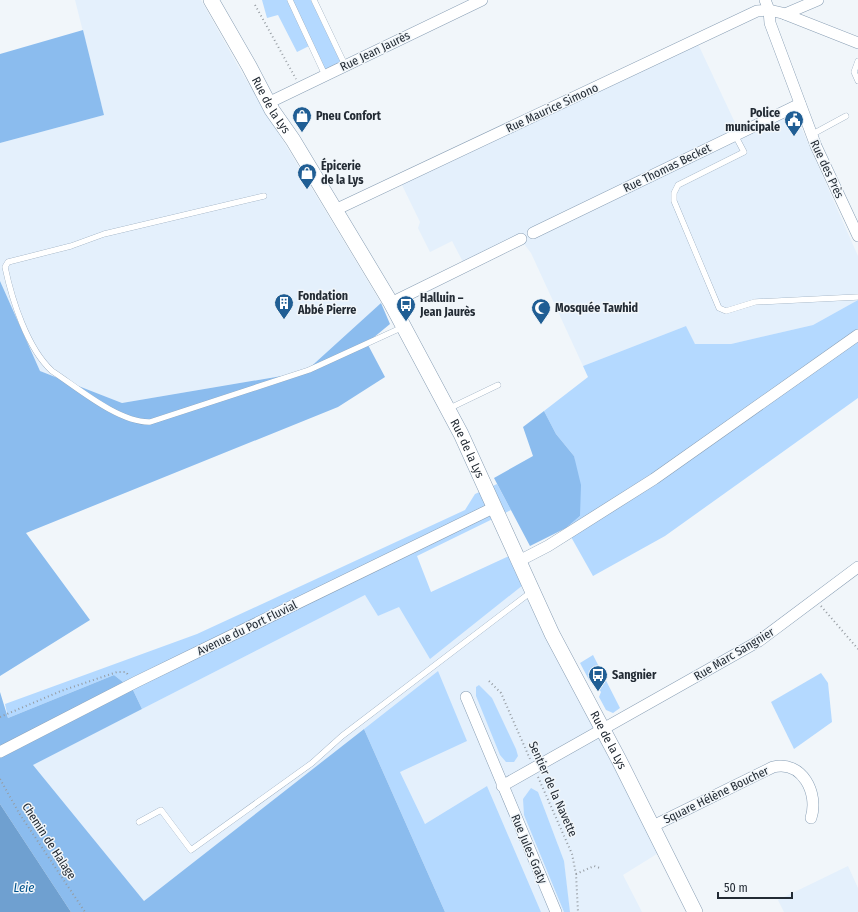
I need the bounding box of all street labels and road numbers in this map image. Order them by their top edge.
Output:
street label: Rue Jean Jaurès [338,28,412,74]
street label: Rue de la Lys [249,74,293,136]
street label: Rue Maurice Simono [504,80,600,136]
street label: Rue des Près [807,138,847,200]
street label: Rue Thomas Becket [621,141,713,195]
street label: Rue de la Lys [447,417,487,480]
street label: Avenue du Port Fluvial [195,598,299,658]
street label: Rue Marc Sangnier [691,624,777,683]
street label: Rue de la Lys [587,709,629,771]
street label: Sentier de la Navette [526,739,580,839]
street label: Square Hélène Boucher [661,763,772,827]
street label: Chemin de Halage [19,800,79,882]
street label: Rue Jules Graty [508,812,550,886]

